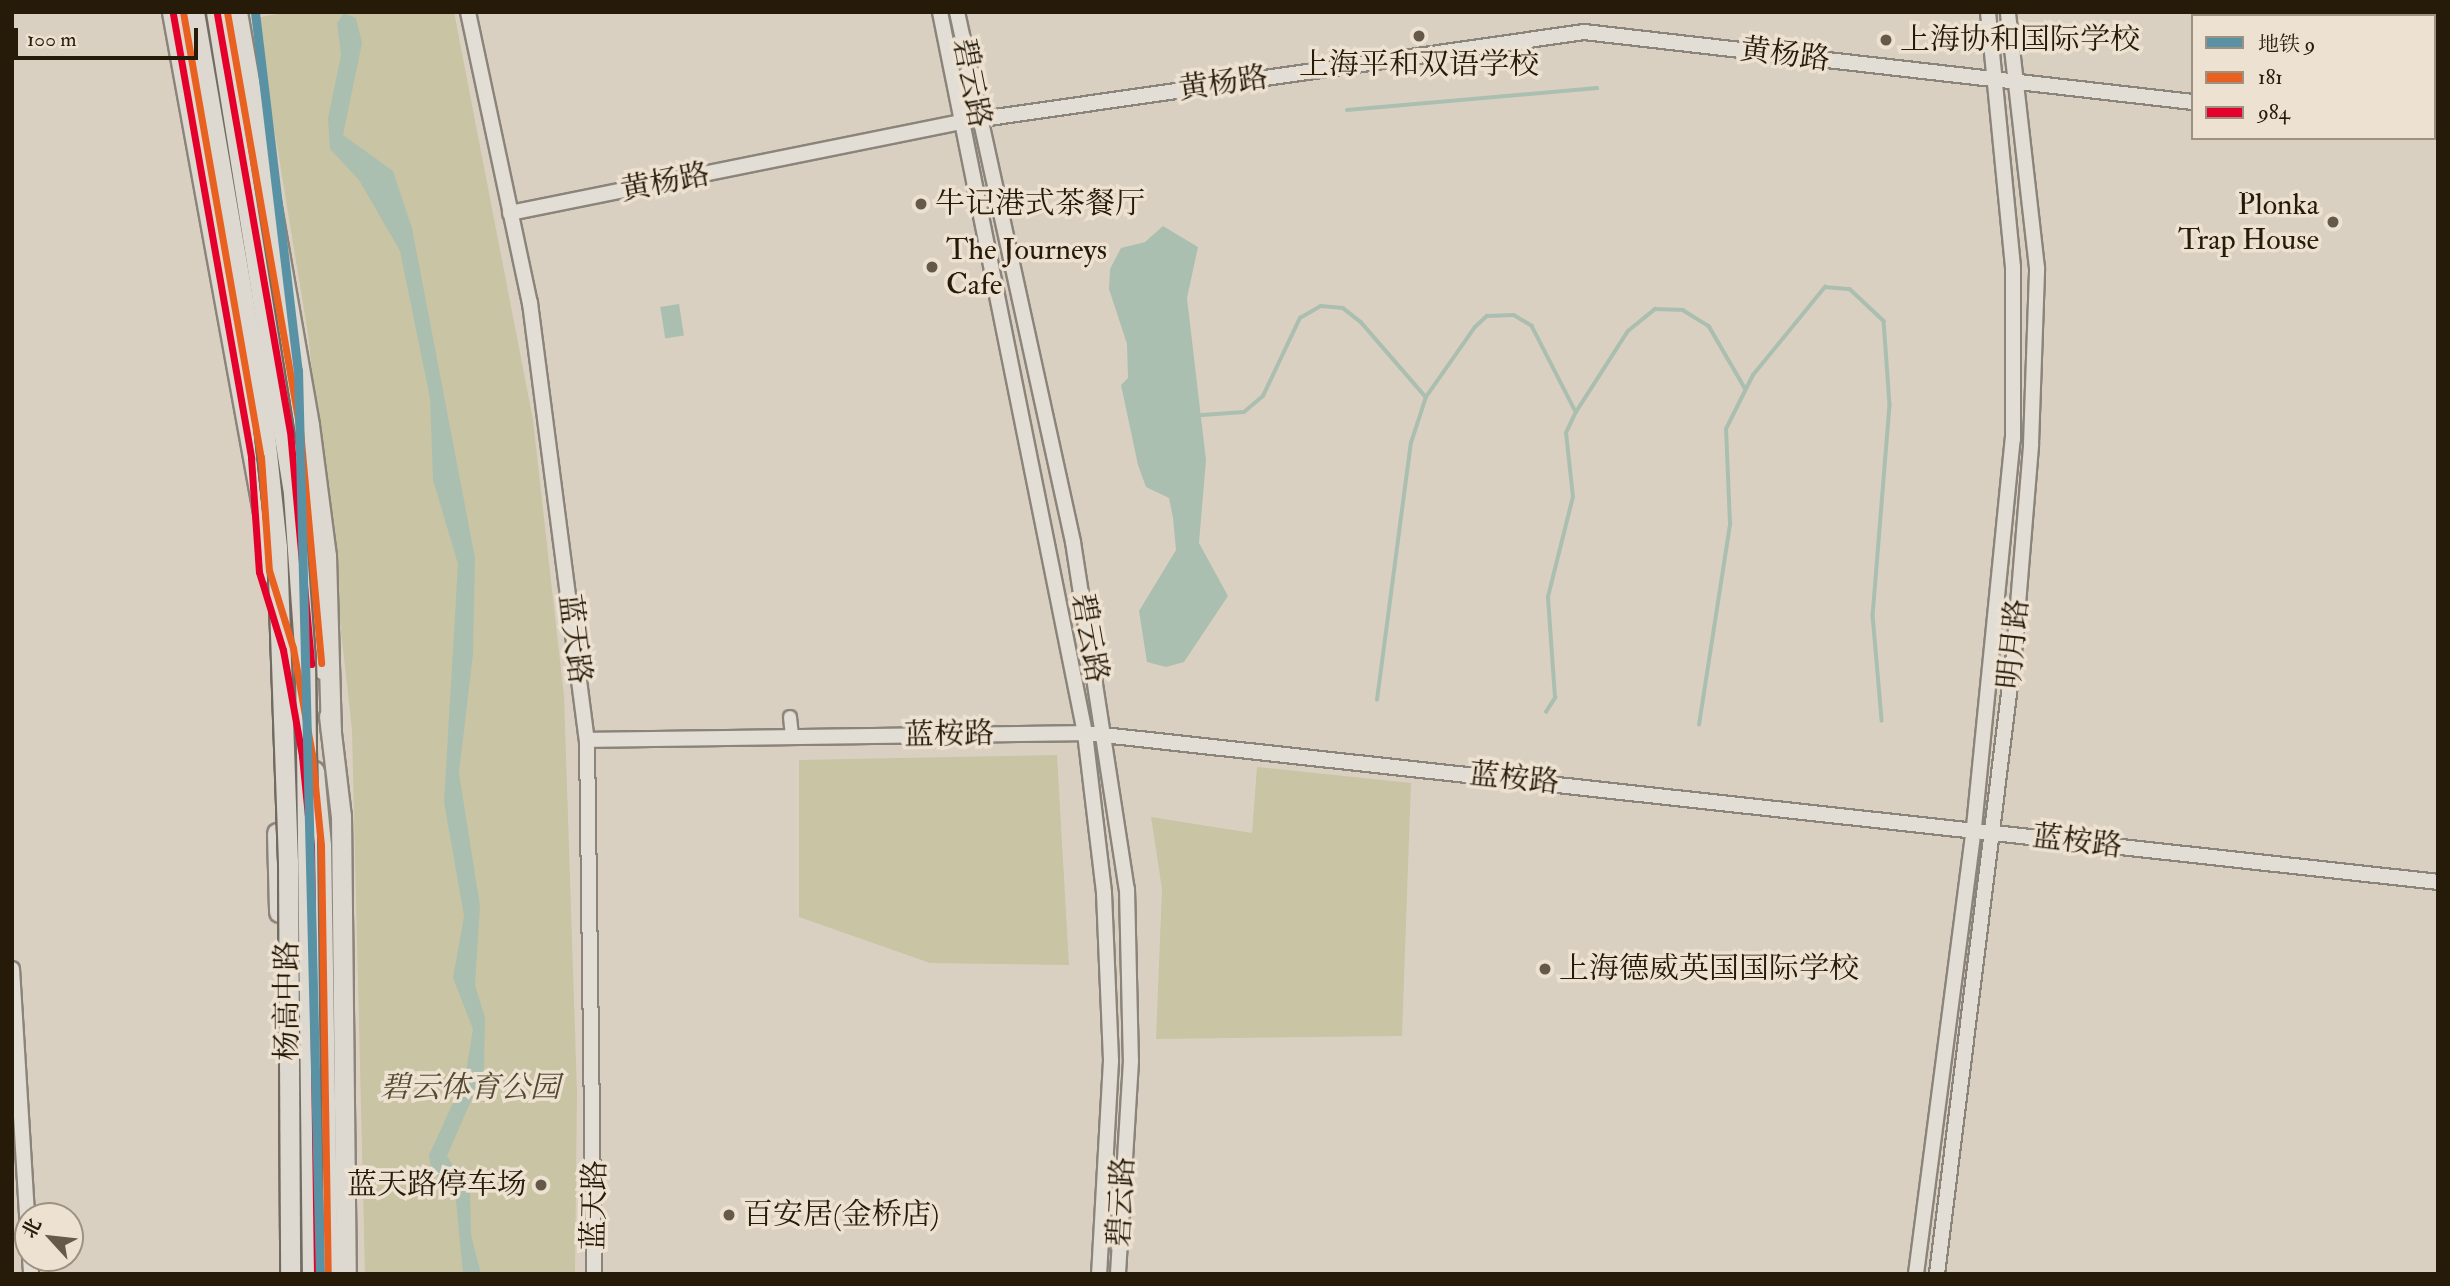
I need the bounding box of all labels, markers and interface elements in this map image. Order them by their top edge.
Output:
scale bar [18,14,201,58]
legend [2191,14,2436,140]
place label: 上海协和国际学校 [1900,22,2140,58]
text: 100 m [27,26,77,53]
marker: 上海平和双语学校 [1411,28,1427,44]
text: 地铁 9 [2258,31,2315,58]
street label: 黄杨路 [1738,32,1832,78]
marker: 上海协和国际学校 [1878,32,1894,48]
street label: 碧云路 [945,35,997,131]
place label: 上海平和双语学校 [1299,47,1539,83]
street label: 黄杨路 [1176,60,1270,108]
text: 181 [2258,64,2283,91]
text: 984 [2258,99,2290,126]
street label: 黄杨路 [617,157,713,209]
place label: 牛记港式茶餐厅 [935,186,1145,222]
place label: Plonka Trap House [2178,187,2319,258]
marker: 牛记港式茶餐厅 [913,196,929,212]
marker: Plonka Trap House [2325,214,2341,230]
place label: The Journeys Cafe [946,232,1107,302]
marker: The Journeys Cafe [924,259,940,275]
street label: 碧云路 [1063,591,1115,685]
street label: 蓝天路 [551,592,597,686]
street label: 明月路 [1991,597,2037,691]
street label: 蓝桉路 [904,716,994,754]
street label: 蓝桉路 [1467,756,1561,802]
street label: 蓝桉路 [2030,819,2124,865]
street label: 杨高中路 [270,941,306,1061]
place label: 上海德威英国国际学校 [1559,951,1859,987]
marker: 上海德威英国国际学校 [1537,961,1553,977]
park label: 碧云体育公园 [380,1070,560,1106]
street label: 碧云路 [1102,1156,1142,1248]
street label: 蓝天路 [576,1160,614,1250]
place label: 蓝天路停车场 [347,1167,527,1203]
marker: 蓝天路停车场 [533,1177,549,1193]
place label: 百安居(金桥店) [743,1197,939,1233]
north arrow [14,1202,84,1272]
marker: 百安居(金桥店) [721,1207,737,1223]
text: 北 [17,1214,47,1242]

